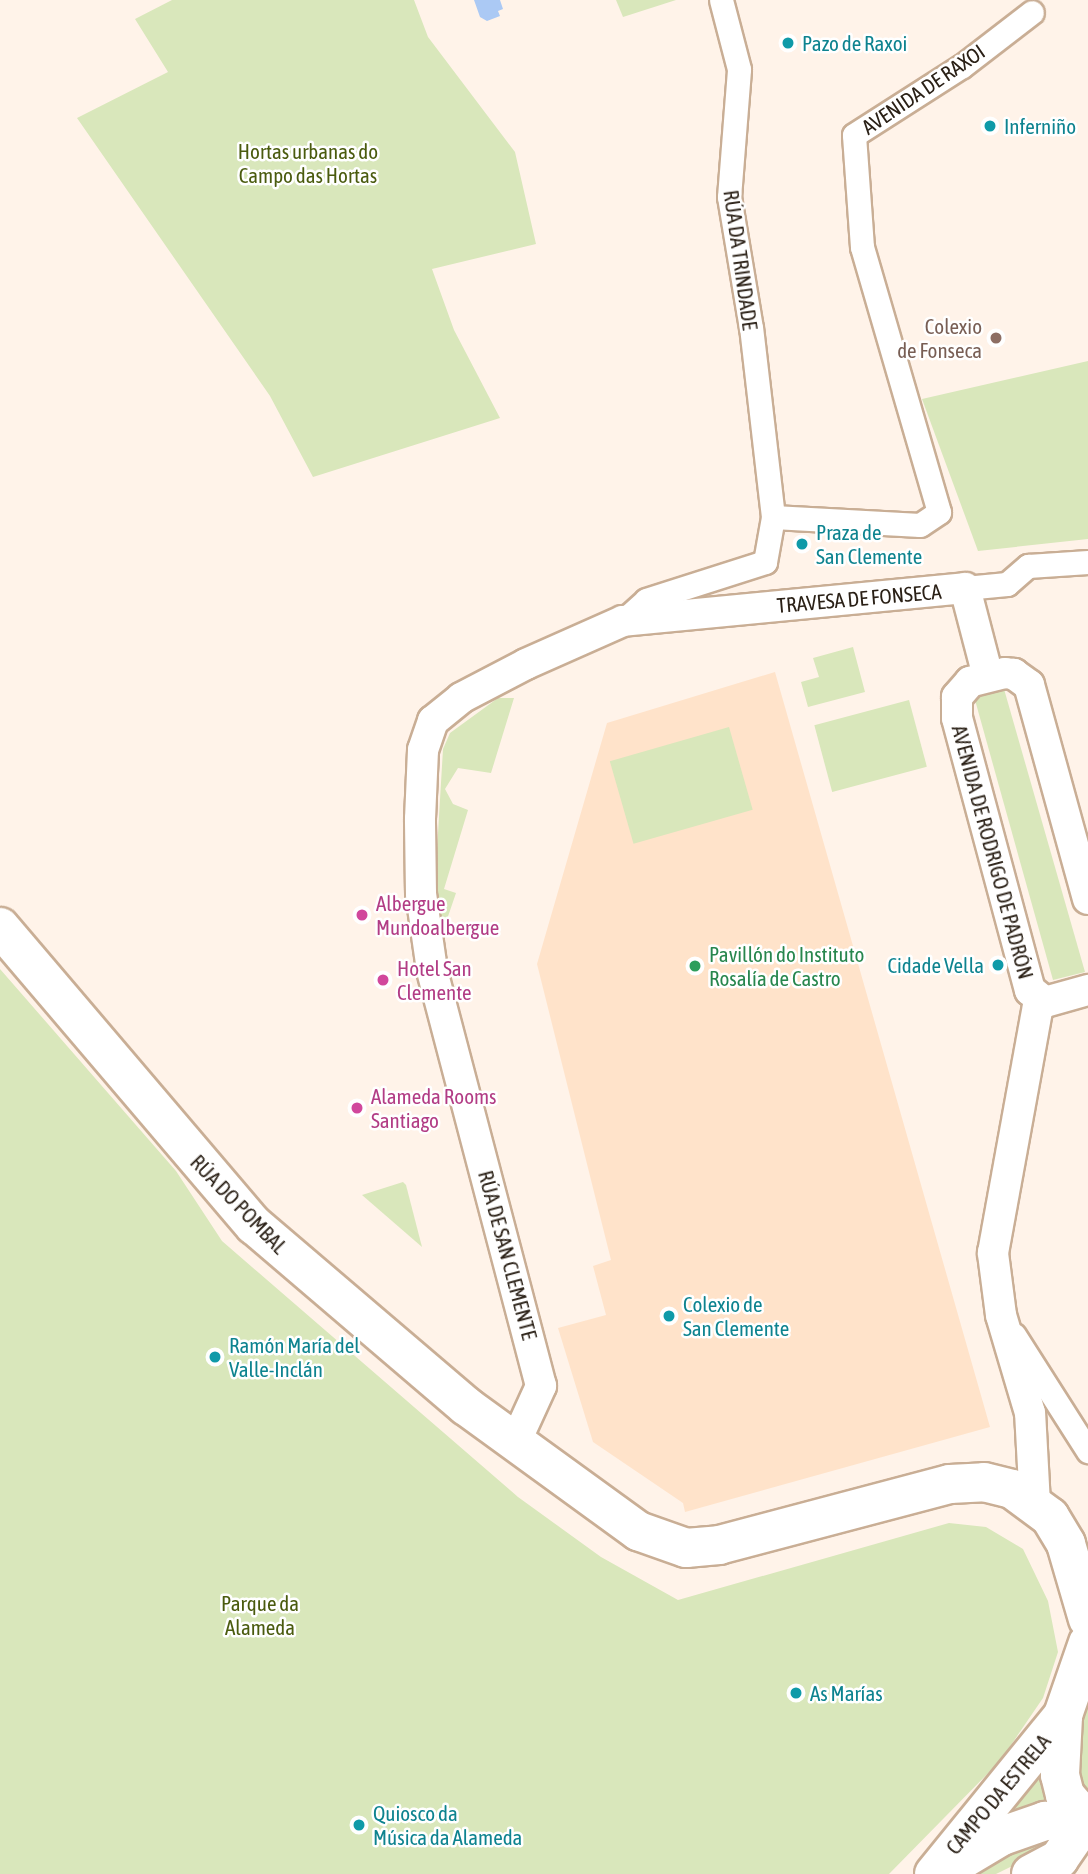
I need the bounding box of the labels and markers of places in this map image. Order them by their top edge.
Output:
place label: Pazo de Raxoi [802,30,907,56]
marker: Pazo de Raxoi [780,35,796,51]
place label: Inferniño [1004,113,1076,139]
marker: Inferniño [982,118,998,134]
place label: Colexio de Fonseca [897,313,982,363]
marker: Colexio de Fonseca [988,330,1004,346]
place label: Praza de San Clemente [816,519,922,569]
marker: Praza de San Clemente [794,536,810,552]
place label: Albergue Mundoalbergue [376,890,499,940]
marker: Albergue Mundoalbergue [354,907,370,923]
place label: Pavillón do Instituto Rosalía de Castro [709,941,864,991]
place label: Cidade Vella [888,952,984,978]
place label: Hotel San Clemente [397,955,472,1005]
marker: Cidade Vella [990,957,1006,973]
marker: Pavillón do Instituto Rosalía de Castro [687,958,703,974]
marker: Hotel San Clemente [375,972,391,988]
place label: Alameda Rooms Santiago [371,1083,497,1133]
marker: Alameda Rooms Santiago [349,1100,365,1116]
place label: Colexio de San Clemente [683,1291,789,1341]
marker: Colexio de San Clemente [661,1308,677,1324]
place label: Ramón María del Valle-Inclán [229,1332,360,1382]
marker: Ramón María del Valle-Inclán [207,1349,223,1365]
place label: As Marías [810,1680,883,1706]
marker: As Marías [788,1685,804,1701]
place label: Quiosco da Música da Alameda [373,1800,522,1850]
marker: Quiosco da Música da Alameda [351,1817,367,1833]

